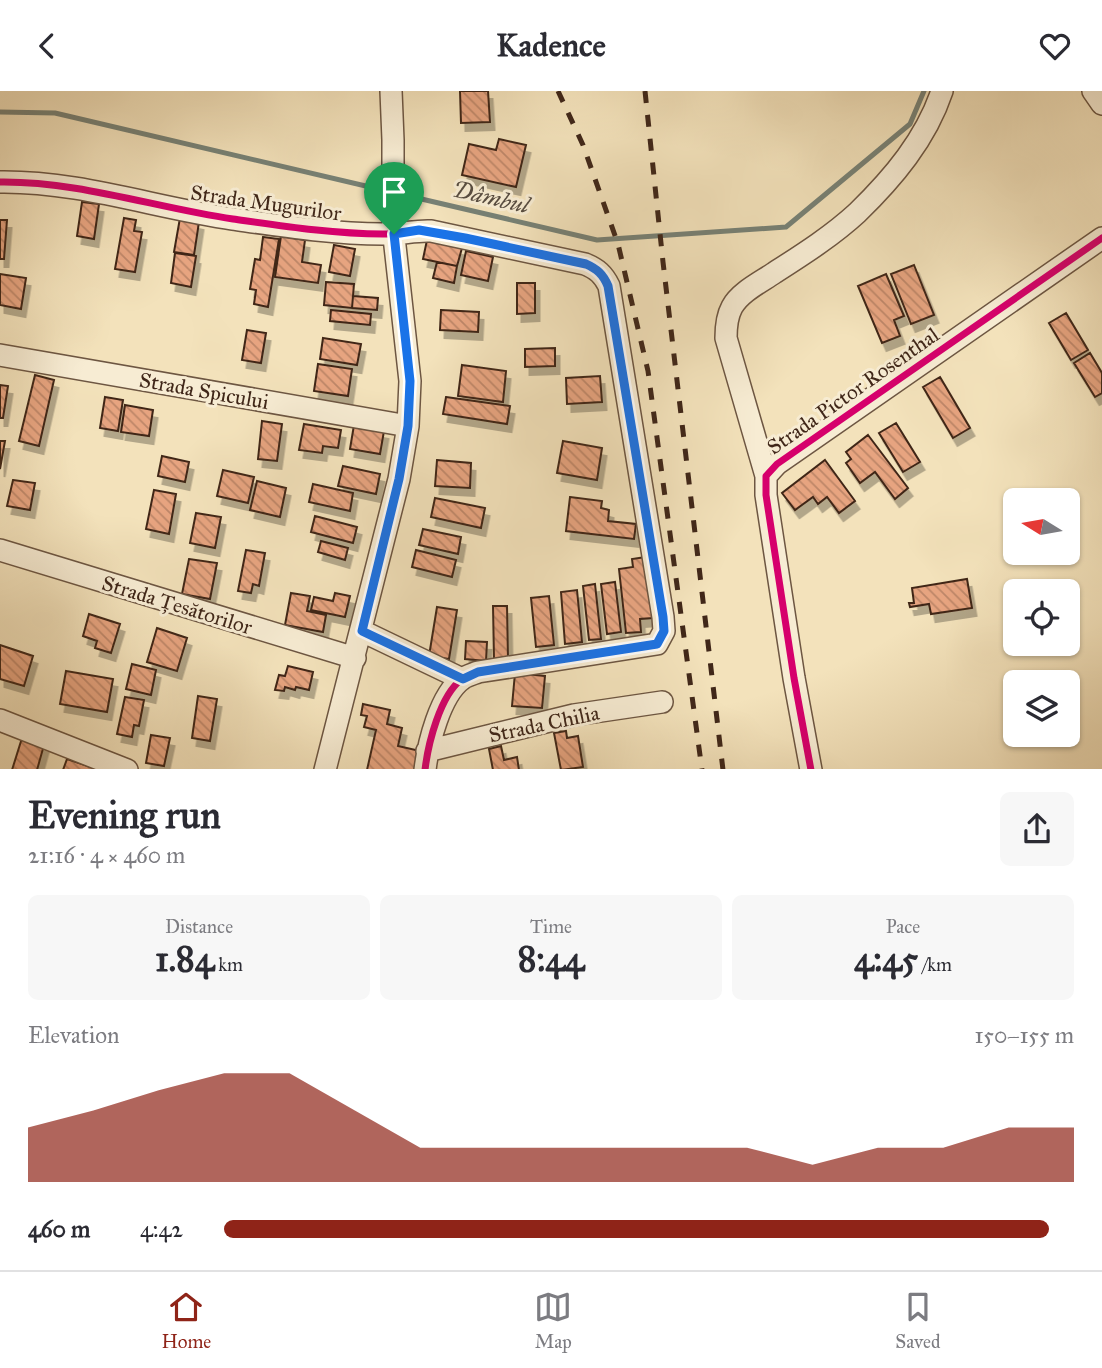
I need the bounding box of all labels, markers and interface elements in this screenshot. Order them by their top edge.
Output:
text: Kadence [496,26,606,65]
icon: back [28,27,66,65]
icon: heart [1036,27,1074,65]
pin [364,162,424,234]
icon: arrive [375,173,413,211]
water label: Dâmbul [450,175,534,220]
street label: Strada Mugurilor [189,180,343,226]
street label: Strada Pictor Rosenthal [762,322,944,460]
street label: Strada Spicului [137,367,271,415]
north arrow [1003,488,1080,565]
map controls [1003,488,1080,747]
street label: Strada Țesătorilor [99,570,255,640]
button: locate [1003,579,1080,656]
button: layers [1003,670,1080,747]
street label: Strada Chilia [486,700,602,748]
text: Evening run [28,792,221,838]
button: share [1000,792,1074,866]
text: 21:16 · 4 × 460 m [28,841,185,869]
text: Distance [165,915,233,938]
text: Time [530,915,572,938]
text: Pace [886,915,920,938]
text: 1.84 [155,938,214,981]
text: 8:44 [518,938,584,981]
text: 4:45 [854,938,918,981]
text: km [214,953,243,976]
text: /km [918,953,952,976]
text: Elevation [28,1021,119,1049]
text: 150–155 m [974,1021,1074,1049]
text: 460 m [28,1215,90,1243]
text: 4:42 [140,1215,183,1243]
tab: Home [162,1288,211,1353]
tab: Map [534,1288,572,1353]
tab: Saved [895,1288,940,1353]

